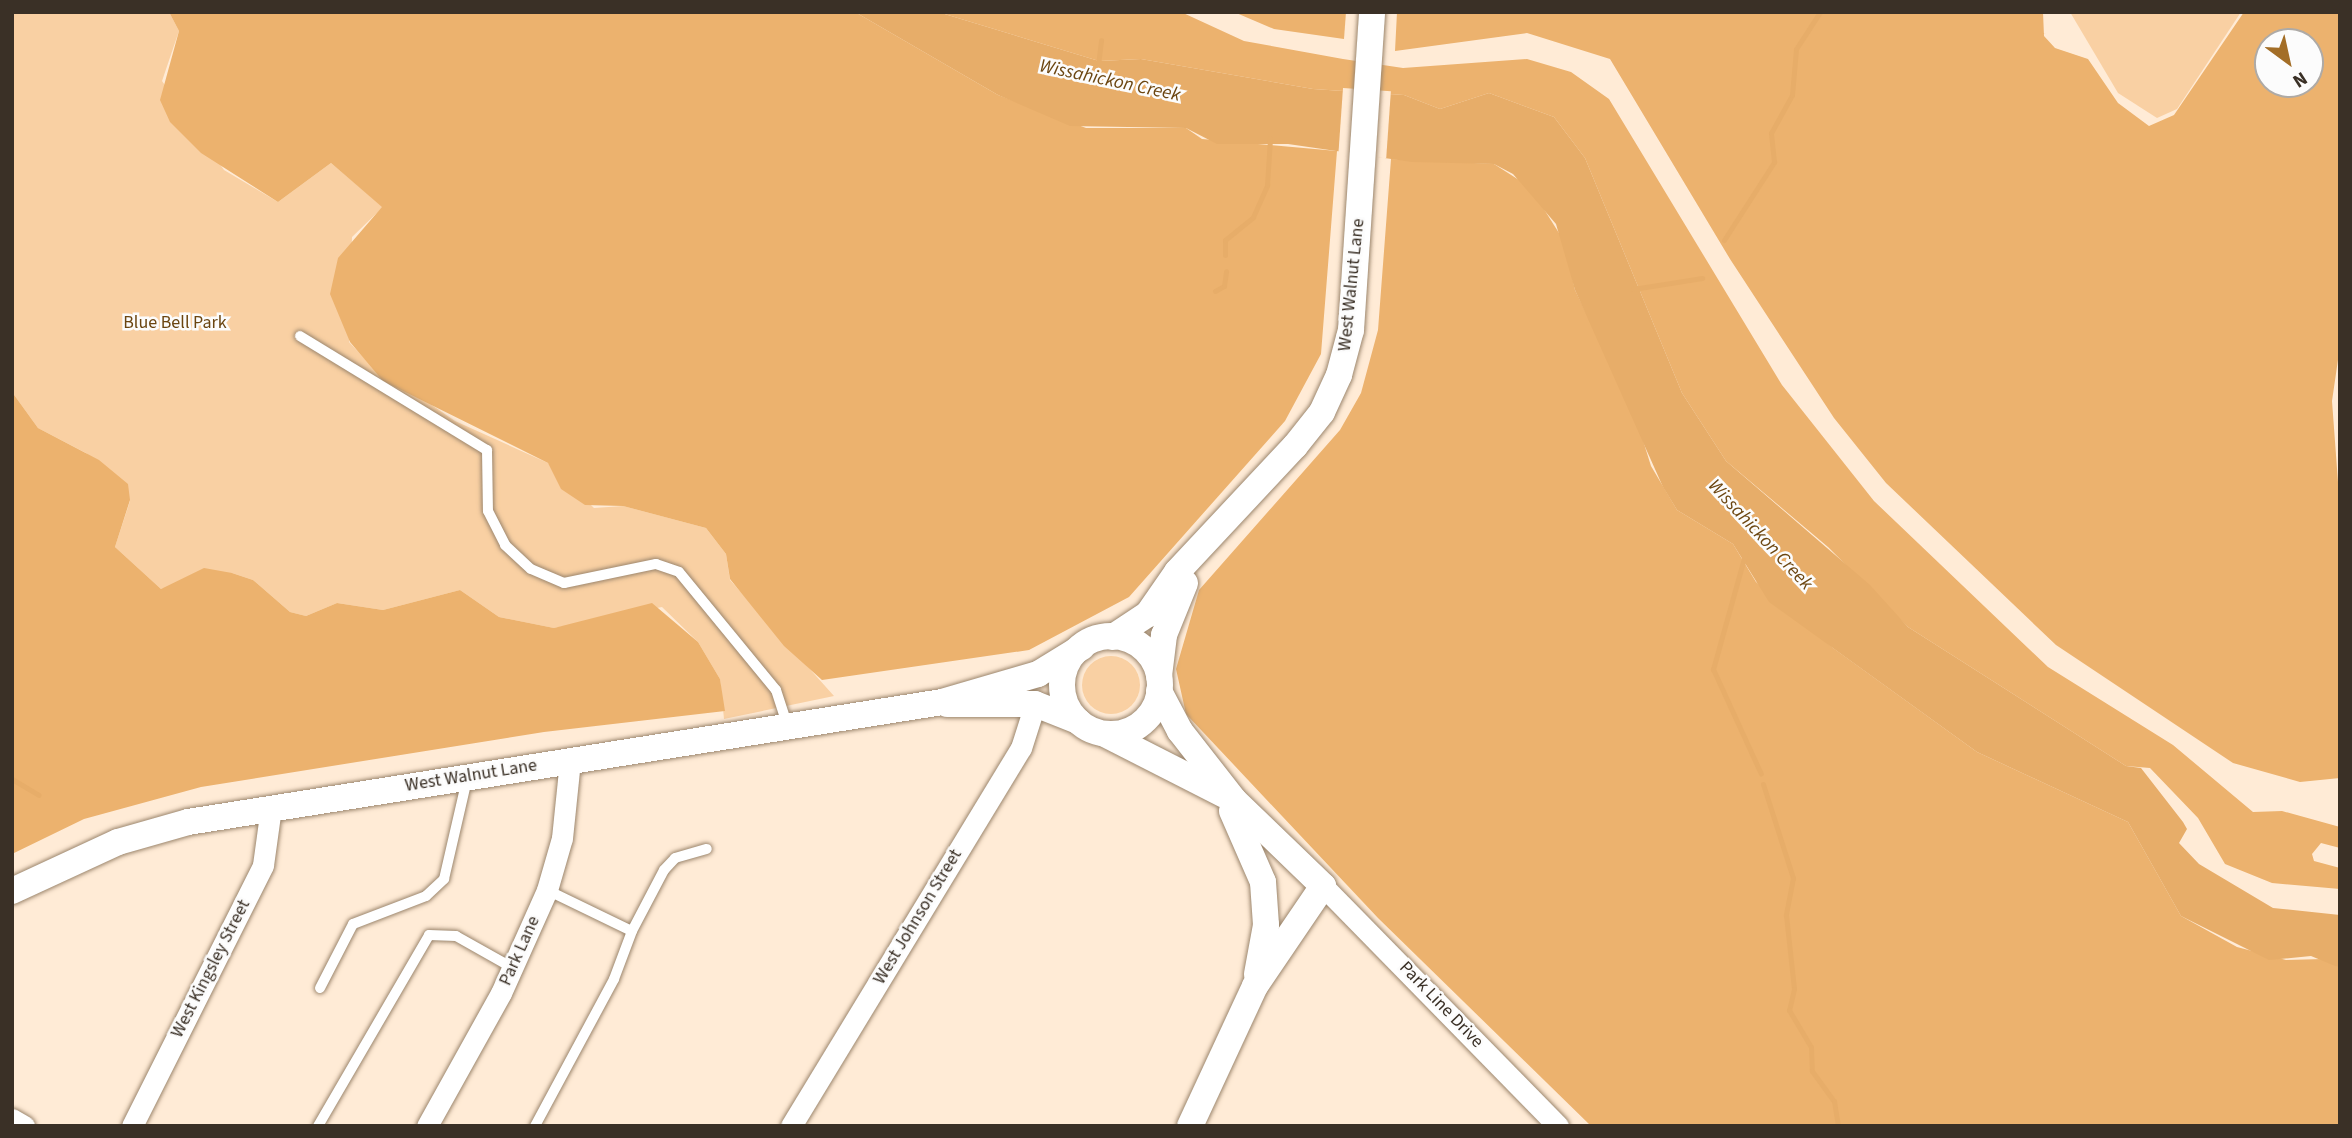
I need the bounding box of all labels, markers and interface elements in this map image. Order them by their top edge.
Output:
north arrow [2254,28,2324,98]
water label: Wissahickon Creek [1038,55,1182,107]
text: N [2287,65,2312,94]
street label: West Walnut Lane [1334,218,1370,352]
park label: Blue Bell Park [123,312,227,334]
water label: Wissahickon Creek [1703,475,1817,595]
street label: West Walnut Lane [403,755,539,797]
street label: West Johnson Street [869,846,967,988]
street label: West Kingsley Street [167,896,255,1042]
street label: Park Lane [495,913,545,989]
street label: Park Line Drive [1394,957,1488,1053]

